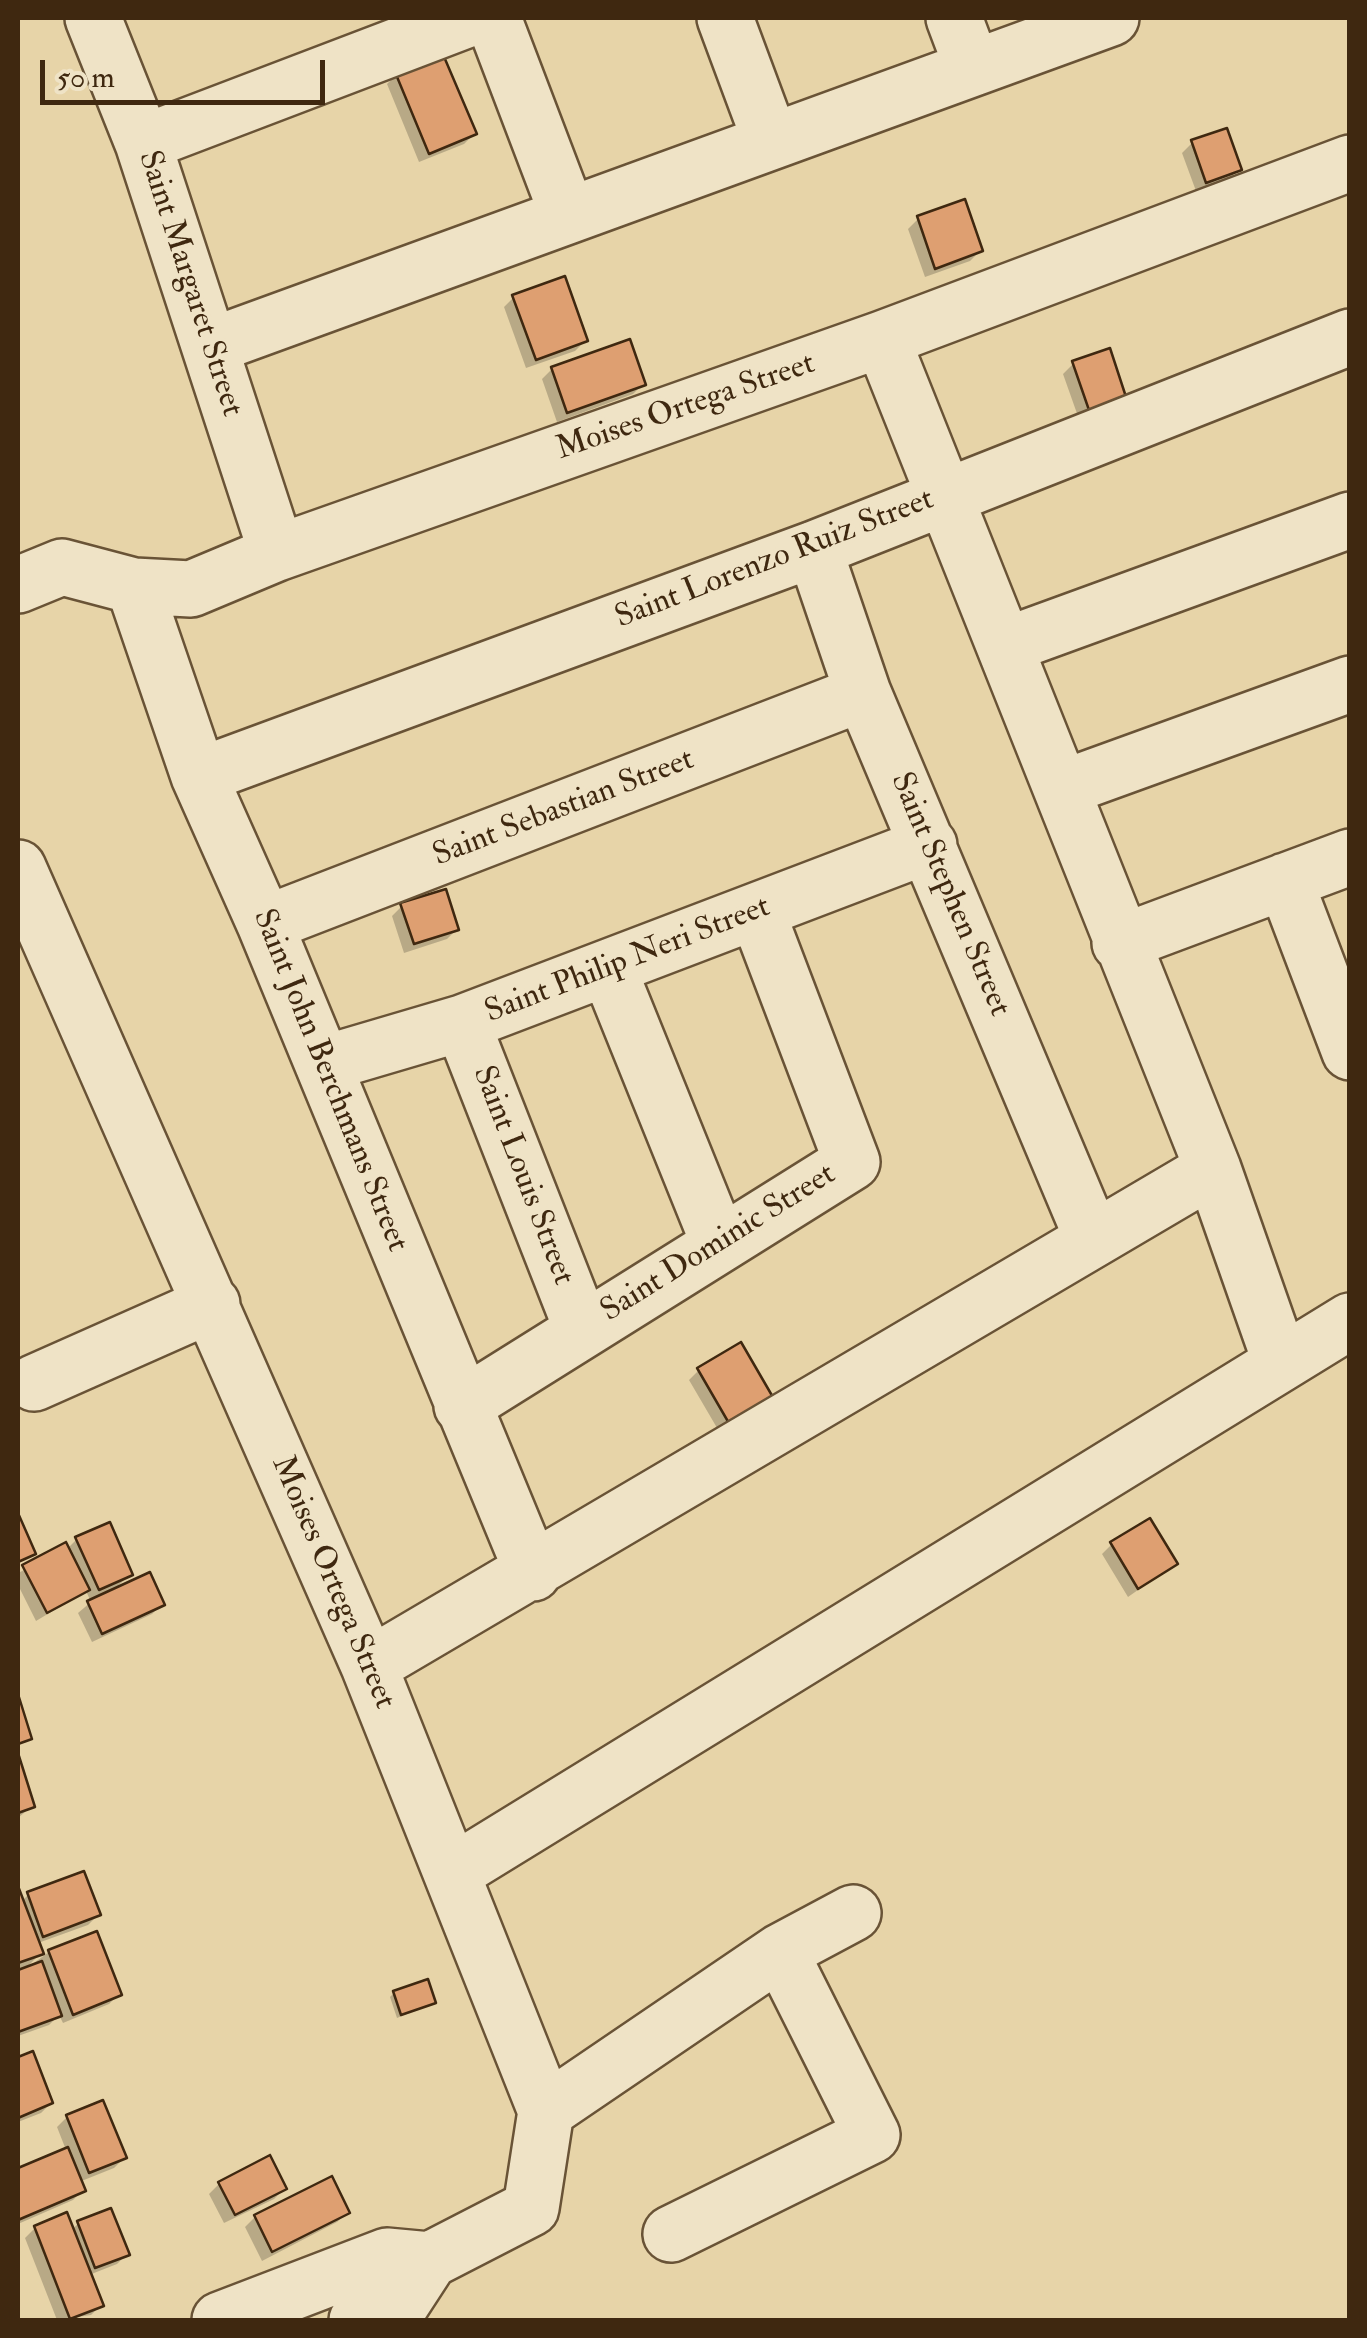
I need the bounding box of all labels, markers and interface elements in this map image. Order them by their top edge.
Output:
scale bar [45,40,330,102]
text: 50 m [57,59,115,96]
street label: Saint Margaret Street [128,146,250,422]
street label: Moises Ortega Street [552,346,820,470]
street label: Saint Lorenzo Ruiz Street [610,482,940,638]
street label: Saint Sebastian Street [428,742,700,876]
street label: Saint Stephen Street [880,767,1018,1023]
street label: Saint Philip Neri Street [480,889,776,1033]
street label: Saint John Berchmans Street [243,904,415,1258]
street label: Saint Louis Street [463,1061,581,1291]
street label: Saint Dominic Street [595,1156,843,1332]
street label: Moises Ortega Street [261,1451,403,1715]

